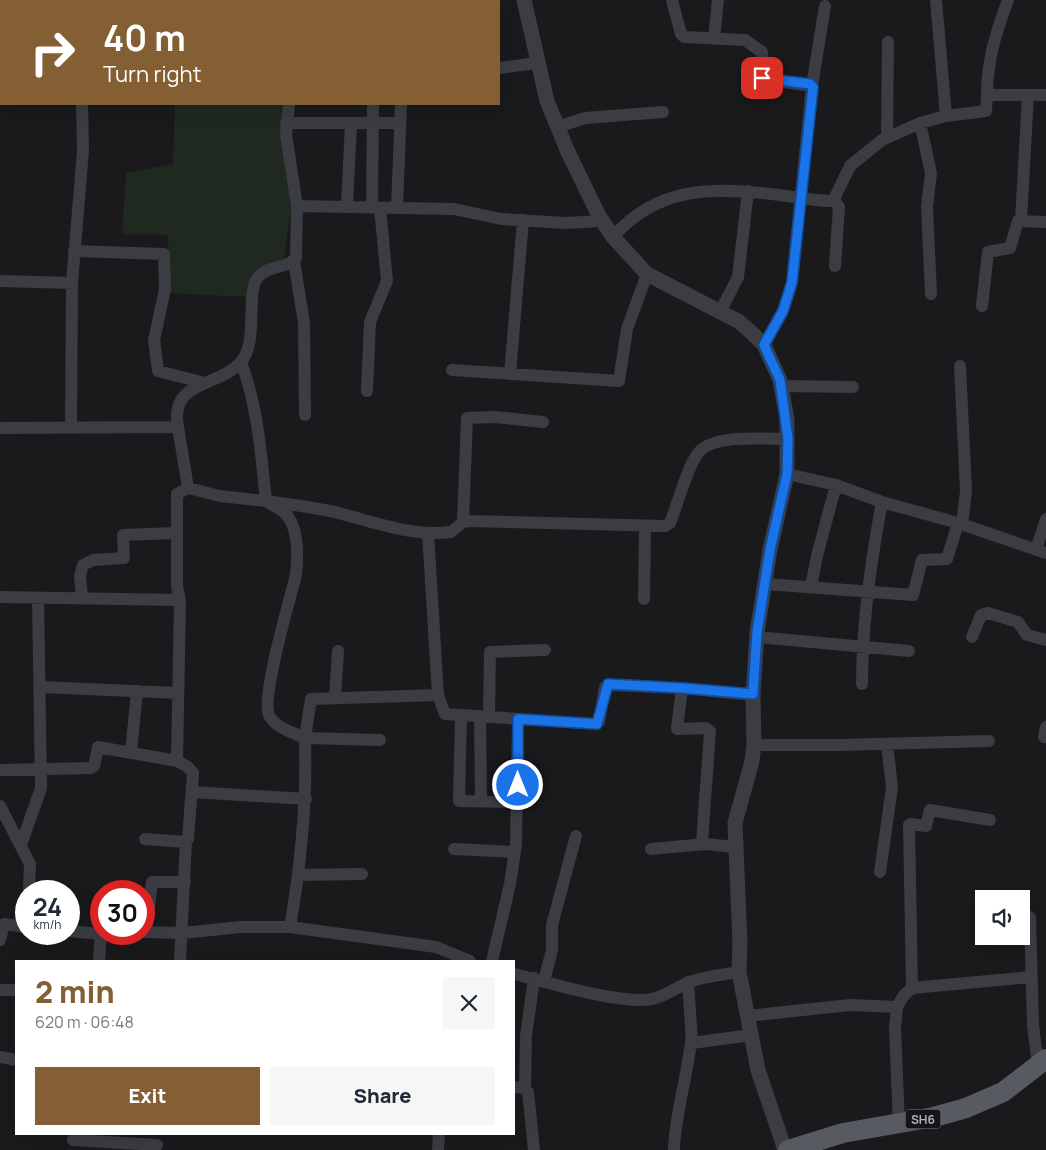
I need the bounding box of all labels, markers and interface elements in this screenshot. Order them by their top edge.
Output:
text: 40 m [103,14,186,62]
icon: right [20,20,85,85]
pin [741,57,783,99]
text: Turn right [103,59,201,89]
icon: arrive [748,64,776,92]
position arrow [491,758,543,810]
speed limit sign: 30 [90,880,155,945]
text: 24 [33,889,62,924]
map controls [975,890,1030,945]
button: sound [975,890,1030,945]
text: km/h [34,916,61,933]
text: 2 min [35,971,115,1012]
button: close [443,977,495,1029]
text: 620 m · 06:48 [35,1011,134,1033]
button: Exit [35,1067,260,1125]
button: Share [270,1067,495,1125]
road number: SH6 [906,1110,940,1128]

